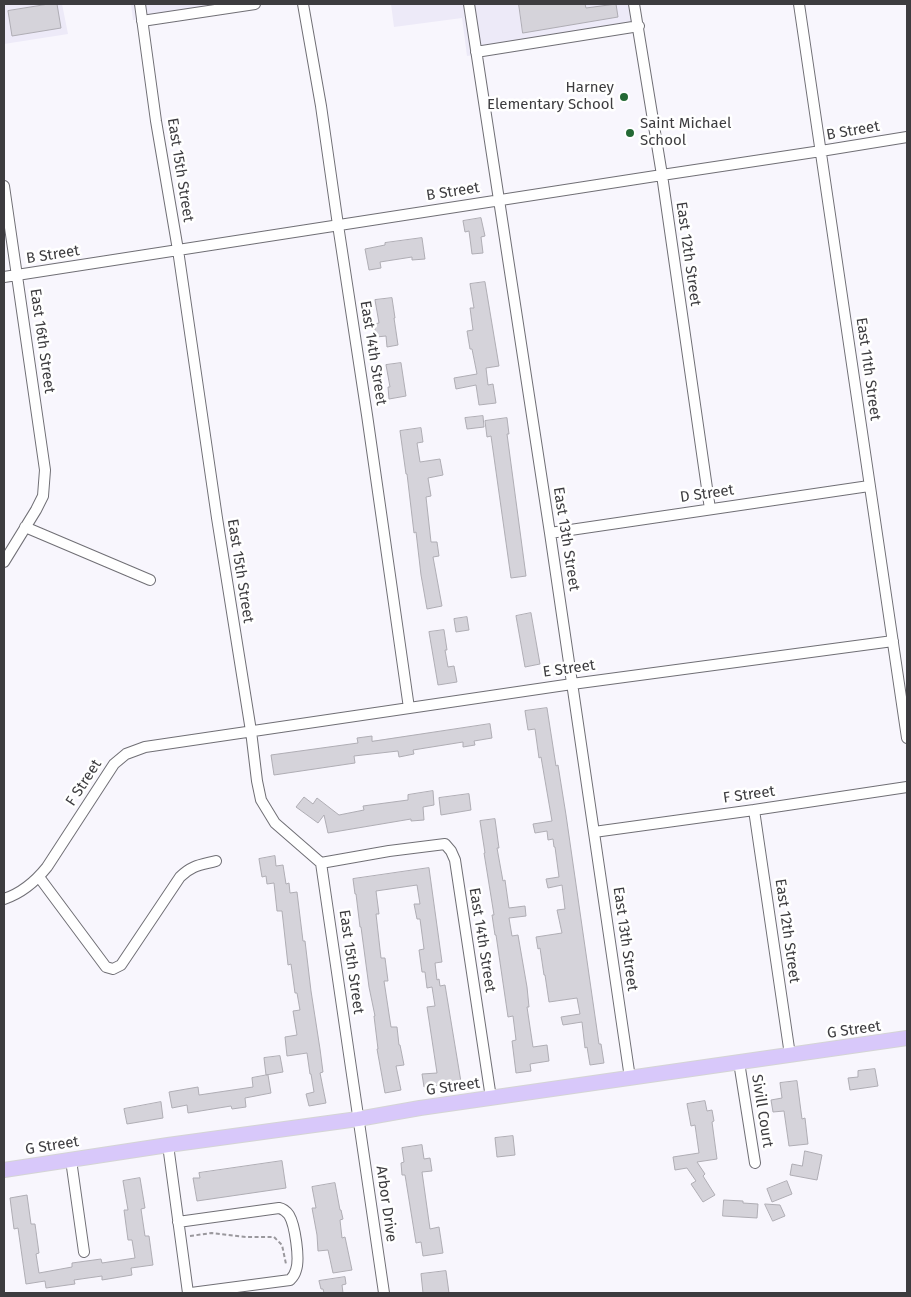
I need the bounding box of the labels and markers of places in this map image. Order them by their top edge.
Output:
place label: Harney Elementary School [487,79,614,114]
marker: Harney Elementary School [618,91,630,103]
place label: Saint Michael School [640,115,731,150]
marker: Saint Michael School [624,127,636,139]

